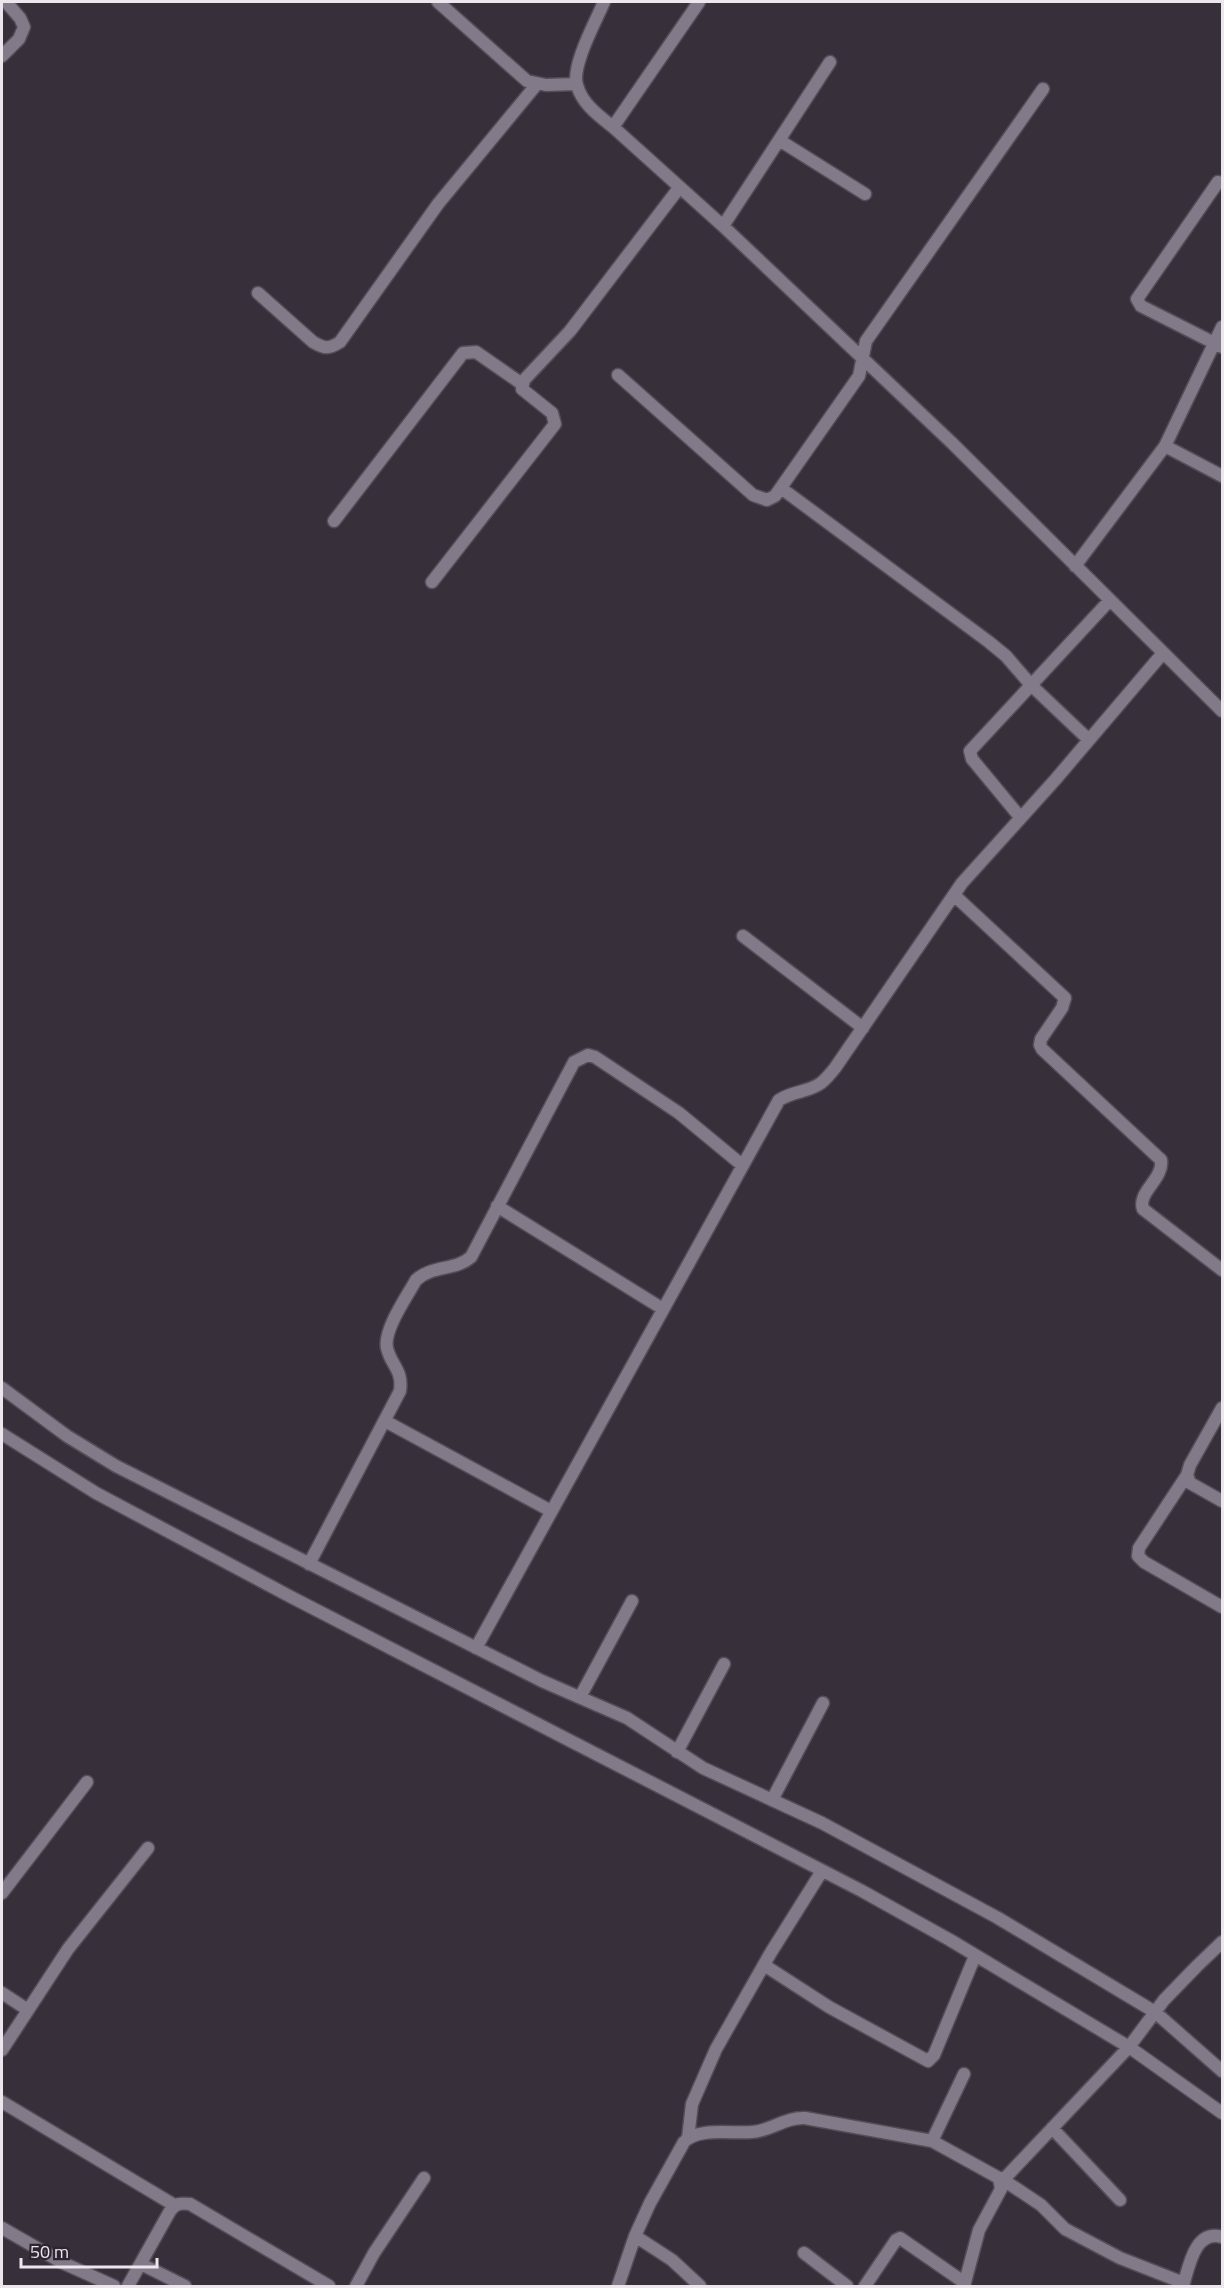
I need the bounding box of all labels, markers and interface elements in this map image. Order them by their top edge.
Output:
scale bar [21,2231,158,2269]
text: 50 m [30,2238,69,2265]

